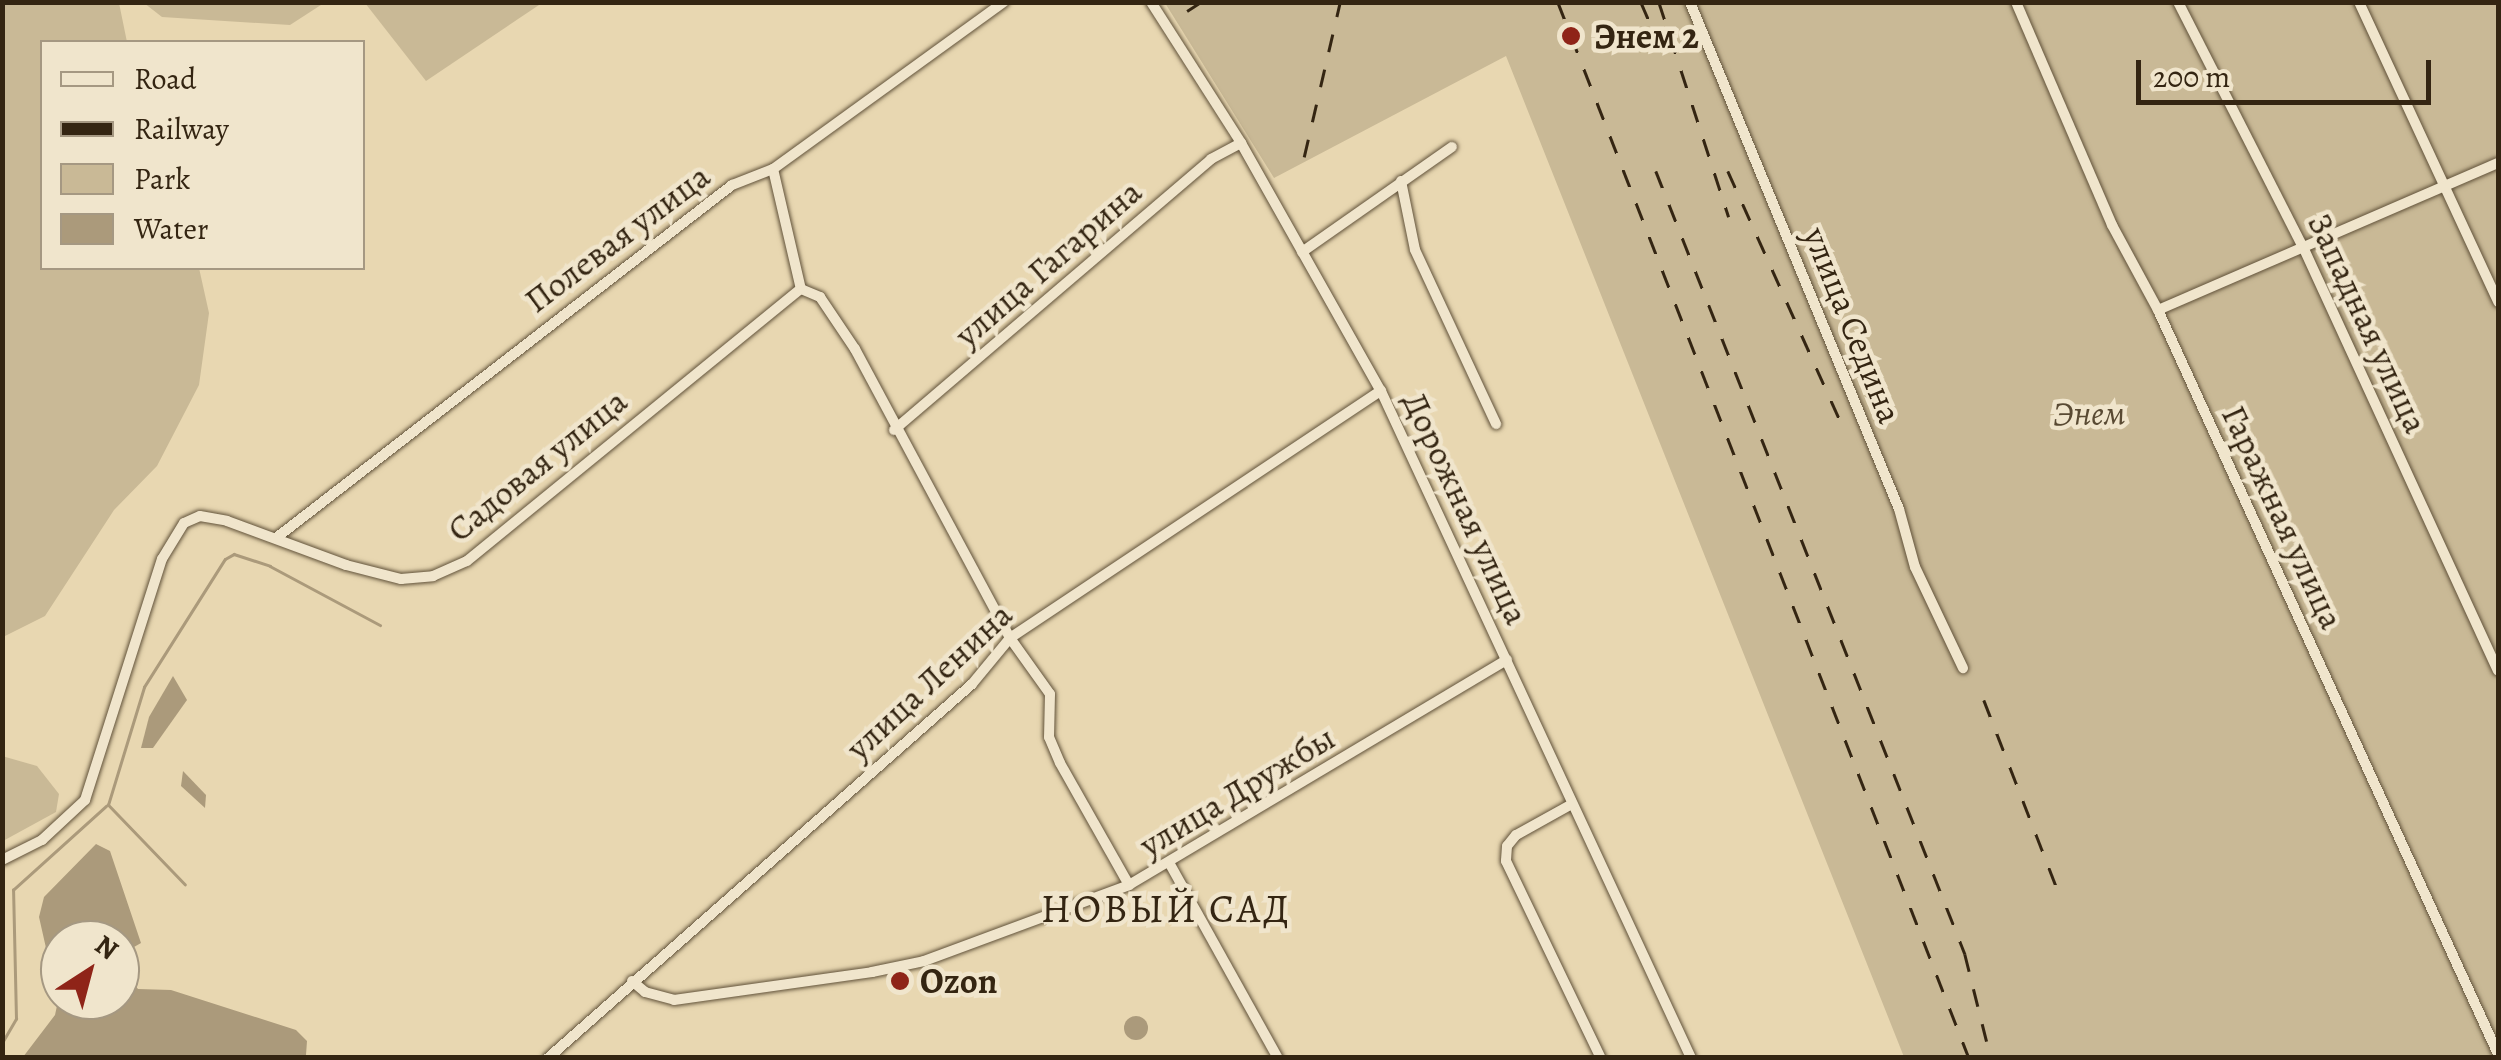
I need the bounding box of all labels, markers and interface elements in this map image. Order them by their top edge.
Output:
place label: Энем 2 [1594,15,1699,57]
marker: Энем 2 [1558,23,1584,49]
legend [40,40,365,270]
scale bar [2141,40,2436,102]
text: 200 m [2153,57,2230,97]
text: Road [134,59,196,99]
text: Railway [134,109,229,149]
street label: Полевая улица [516,155,718,321]
text: Park [134,159,190,199]
street label: улица Гагарина [946,170,1150,356]
street label: Западная улица [2299,206,2437,440]
text: Water [134,209,208,249]
street label: улица Седина [1795,221,1911,429]
street label: Садовая улица [439,380,635,550]
street label: Дорожная улица [1394,385,1538,631]
park label: Энем [2053,392,2125,434]
street label: Гаражная улица [2213,399,2353,635]
street label: улица Ленина [837,593,1021,769]
street label: улица Дружбы [1132,716,1342,866]
district label: НОВЫЙ САД [1041,885,1291,933]
north arrow [40,920,140,1020]
text: N [87,926,126,969]
place label: Ozon [920,960,997,1002]
marker: Ozon [889,970,911,992]

